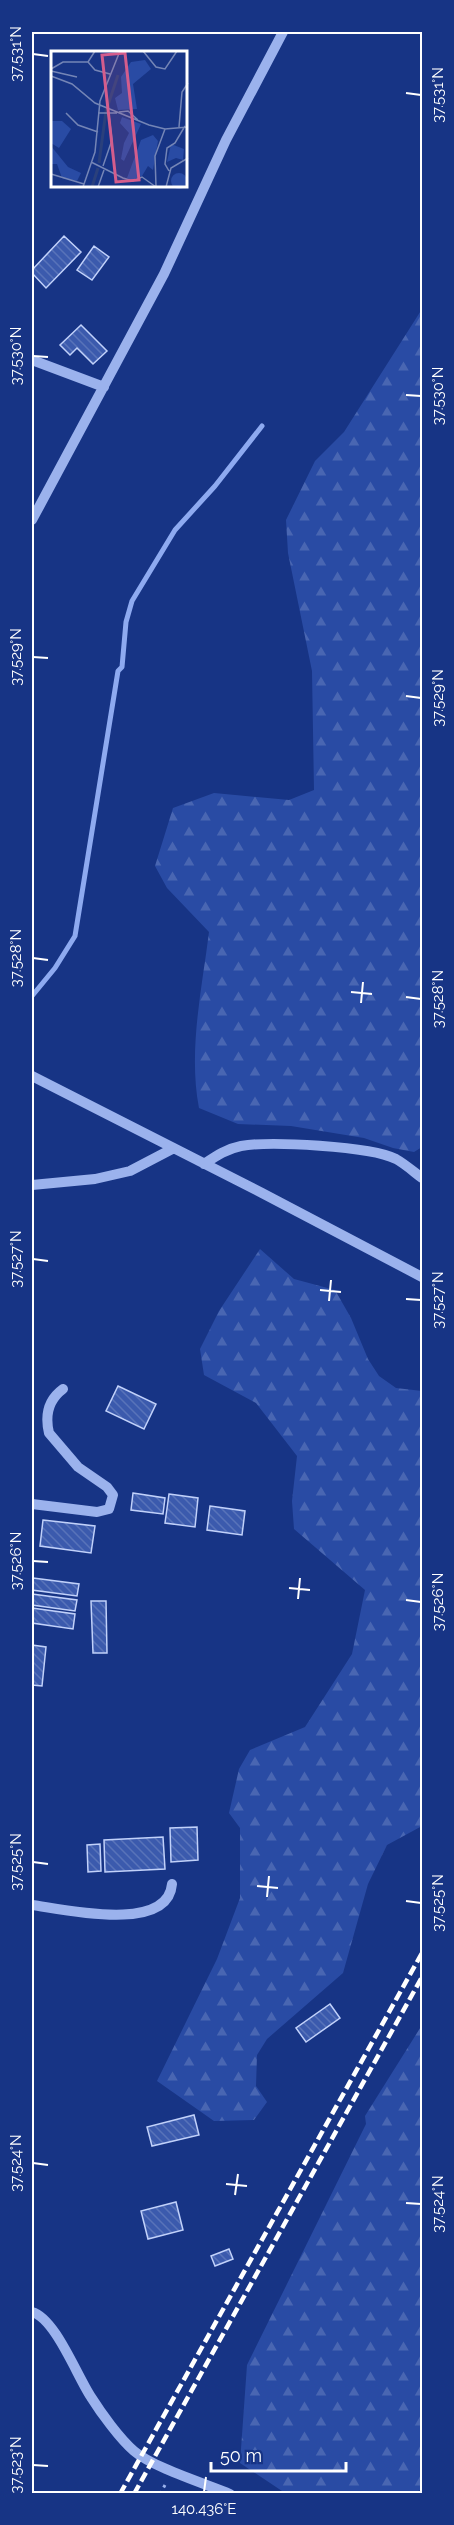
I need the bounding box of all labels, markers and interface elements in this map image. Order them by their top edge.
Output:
text: 37.531°N [7,26,25,82]
inset map [51,51,188,188]
text: 37.531°N [429,67,447,123]
text: 37.530°N [7,327,25,385]
text: 37.530°N [429,367,447,425]
text: 37.529°N [7,628,25,686]
text: 37.529°N [429,669,447,727]
text: 37.528°N [7,929,25,987]
text: 37.528°N [429,970,447,1028]
text: 37.527°N [7,1230,25,1288]
text: 37.527°N [429,1271,447,1329]
text: 37.526°N [7,1532,25,1590]
text: 37.526°N [429,1573,447,1631]
text: 37.525°N [7,1833,25,1891]
text: 37.525°N [429,1874,447,1932]
text: 37.524°N [7,2134,25,2192]
text: 37.524°N [429,2175,447,2233]
scale bar [211,2435,346,2473]
text: 37.523°N [7,2436,25,2494]
text: 50 m [220,2445,262,2466]
text: 140.436°E [172,2500,237,2518]

